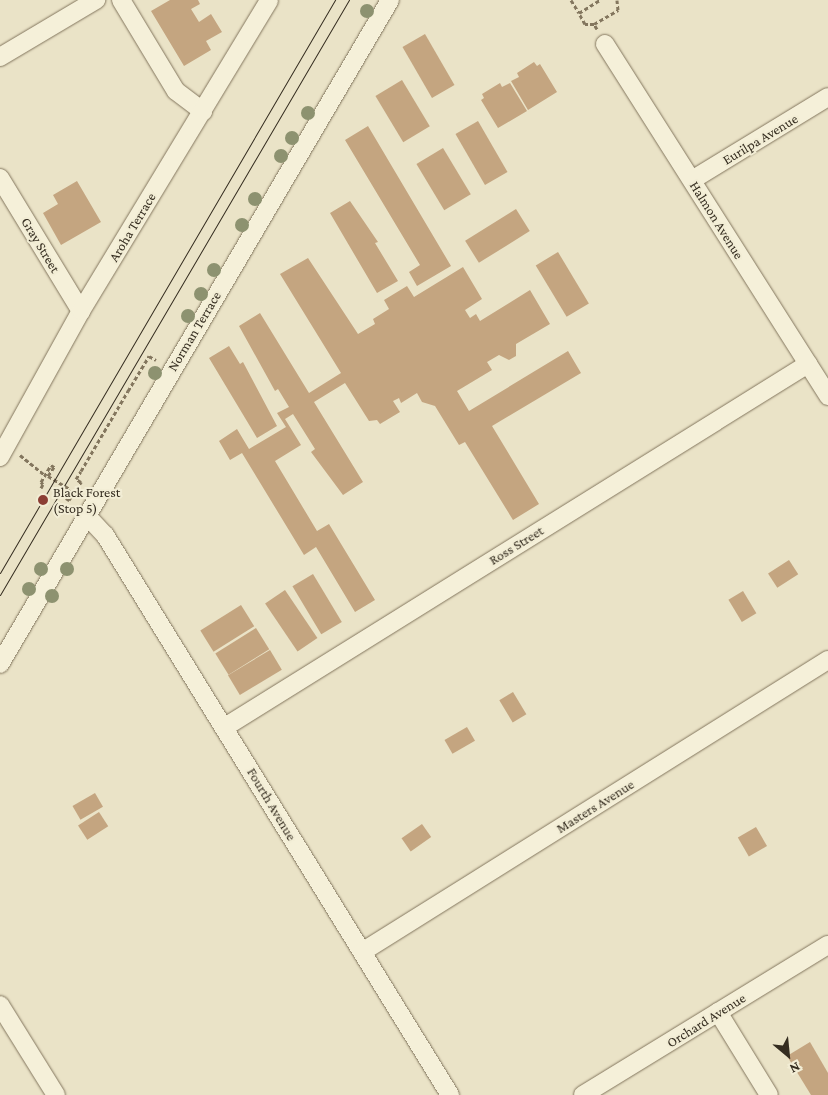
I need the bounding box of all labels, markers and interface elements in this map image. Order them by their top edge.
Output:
street label: Eurilpa Avenue [719,110,801,168]
street label: Halmon Avenue [686,178,748,262]
street label: Aroha Terrace [105,189,159,265]
street label: Gray Street [18,214,64,276]
street label: Norman Terrace [164,288,224,374]
place label: Black Forest (Stop 5) [53,484,120,516]
marker: Black Forest (Stop 5) [37,494,49,506]
street label: Ross Street [486,522,546,568]
street label: Fourth Avenue [244,765,300,843]
street label: Masters Avenue [553,775,637,837]
street label: Orchard Avenue [664,989,748,1051]
north arrow [763,1030,813,1080]
text: N [787,1059,803,1078]

